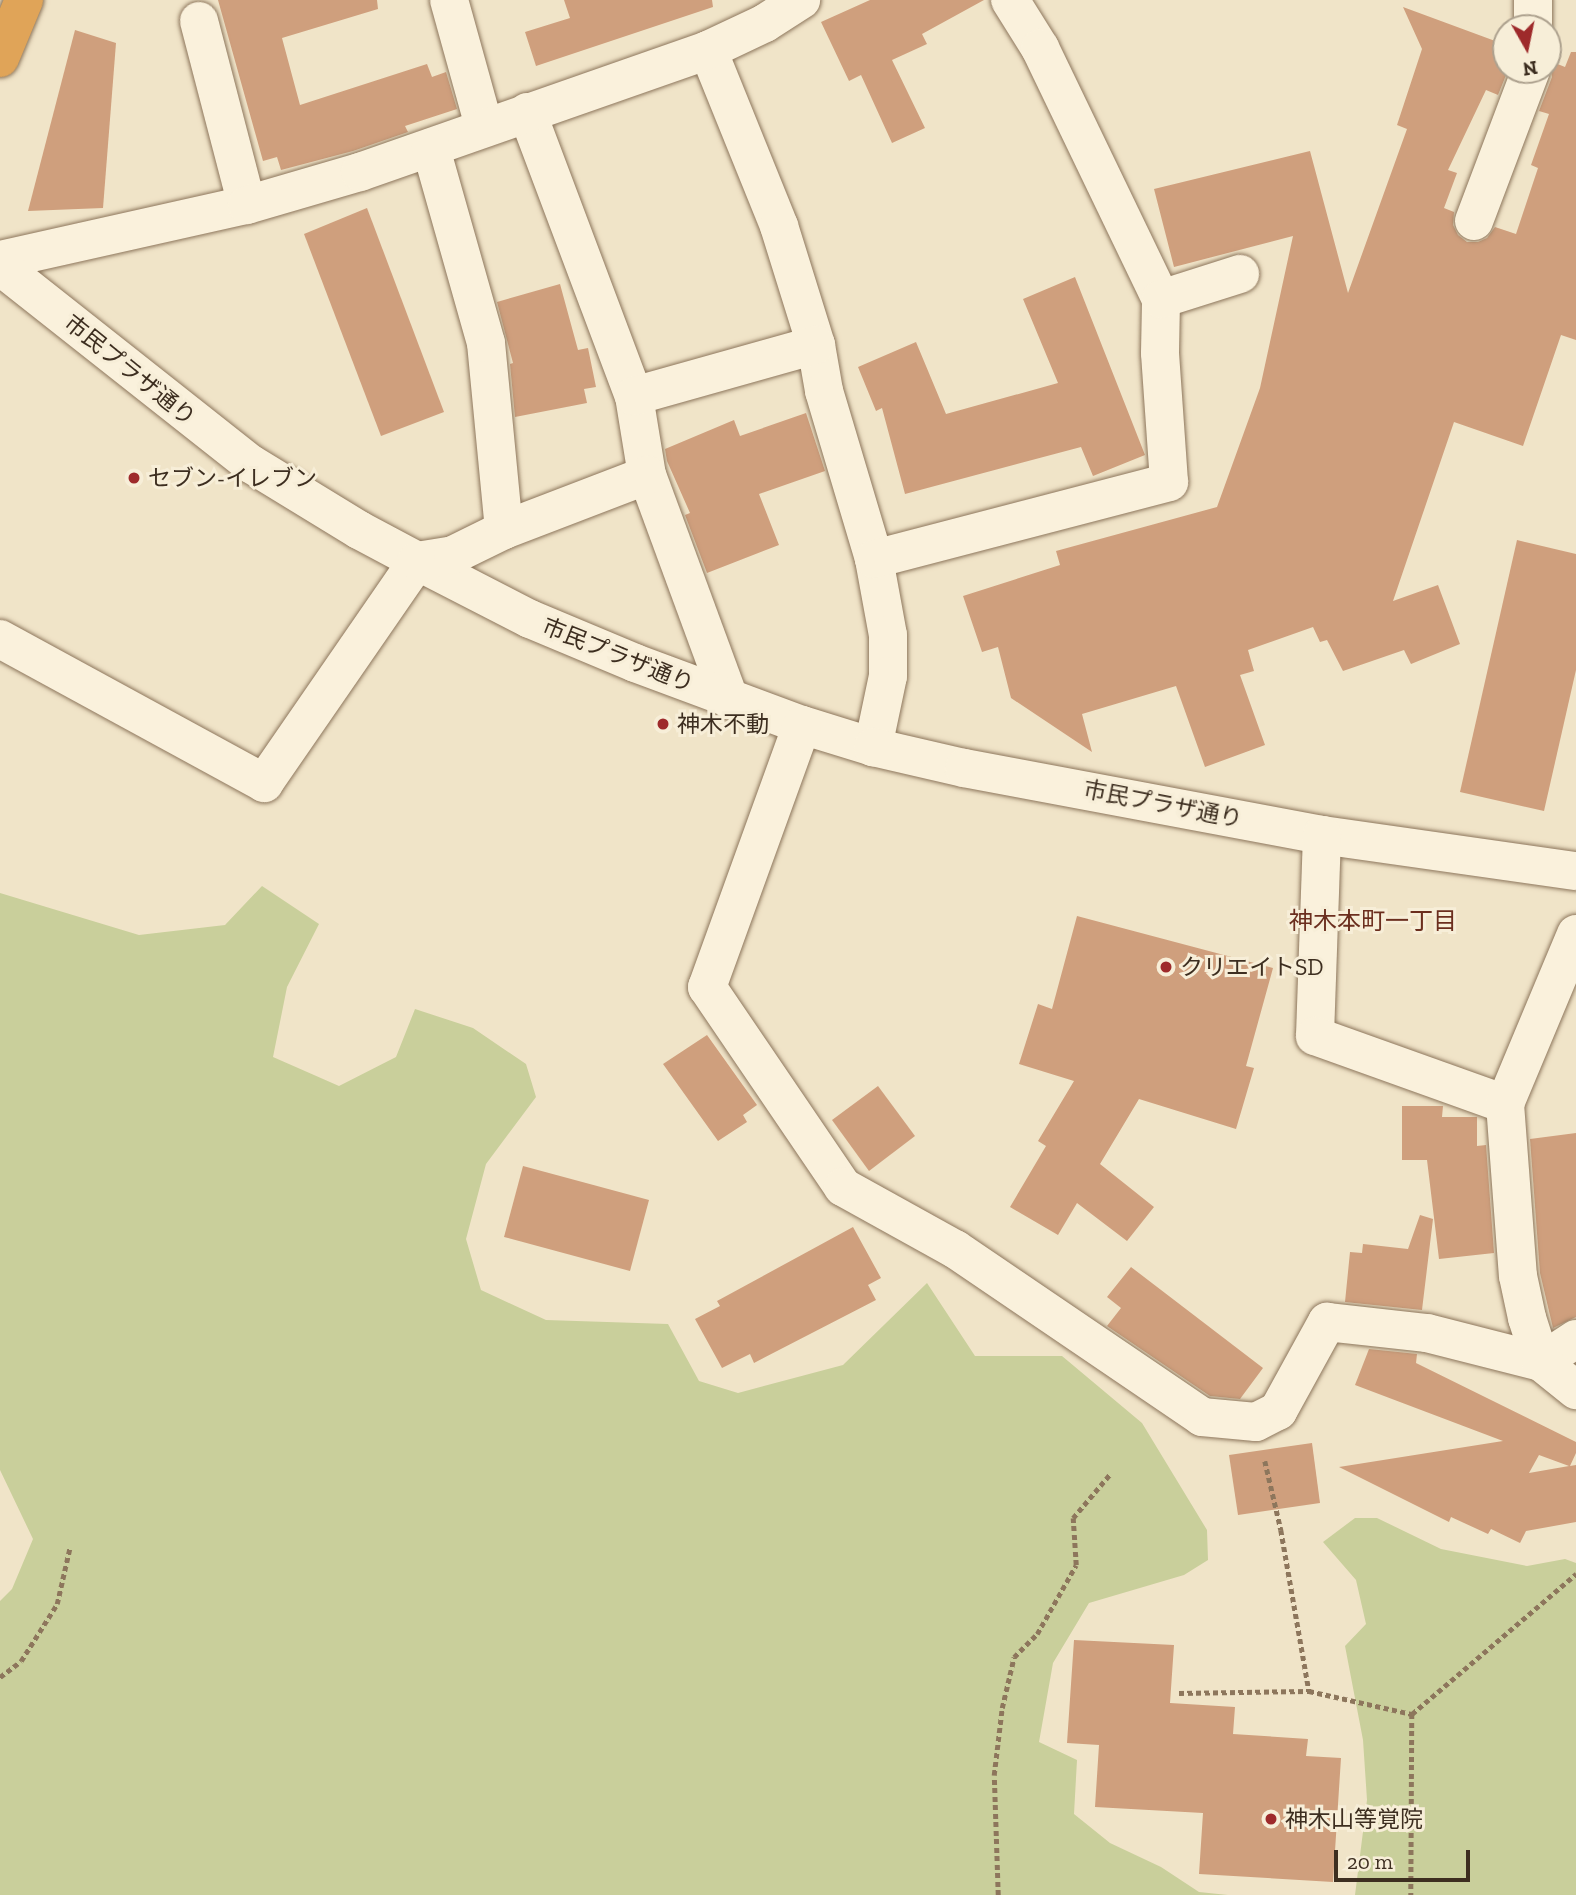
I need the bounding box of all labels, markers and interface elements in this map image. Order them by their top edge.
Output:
north arrow [1492,14,1562,84]
text: N [1521,56,1539,81]
street label: 市民プラザ通り [59,309,201,431]
place label: セブン-イレブン [148,464,317,492]
marker: セブン-イレブン [126,470,142,486]
street label: 市民プラザ通り [538,612,698,698]
place label: 神木不動 [677,710,769,738]
marker: 神木不動 [655,716,671,732]
street label: 市民プラザ通り [1081,775,1245,833]
district label: 神木本町一丁目 [1289,907,1457,935]
place label: クリエイトSD [1180,953,1323,981]
marker: クリエイトSD [1158,959,1174,975]
place label: 神木山等覚院 [1285,1805,1423,1833]
marker: 神木山等覚院 [1263,1811,1279,1827]
scale bar [1338,1836,1474,1880]
text: 20 m [1347,1849,1393,1874]

